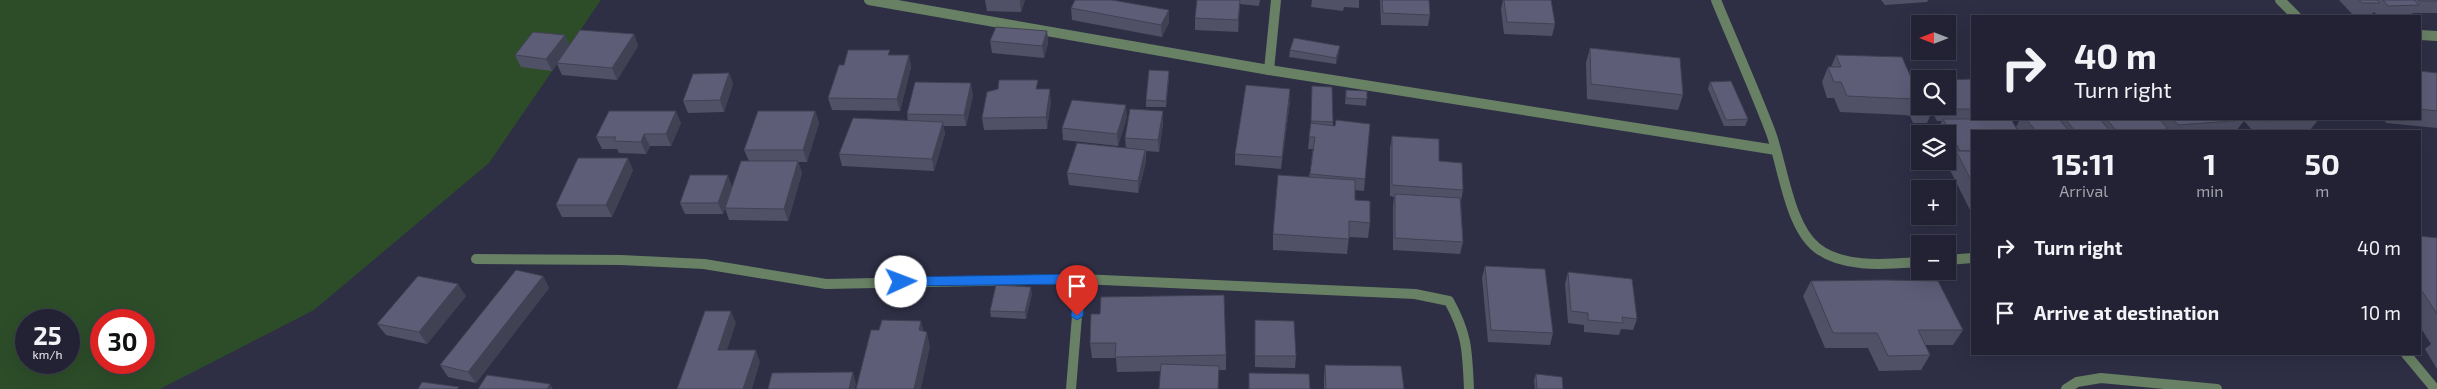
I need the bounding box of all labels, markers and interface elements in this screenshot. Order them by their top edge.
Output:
north arrow [1911,15,1956,60]
map controls [1911,15,1956,280]
text: 40 m [2074,34,2157,76]
icon: right [1991,35,2056,100]
button: search [1911,70,1956,115]
text: Turn right [2074,76,2172,102]
button: layers [1911,125,1956,170]
text: 15:11 [2052,145,2115,181]
text: 1 [2203,145,2216,181]
text: 50 [2304,145,2340,181]
button: + [1911,180,1956,225]
text: Arrival [2059,181,2108,200]
text: min [2196,181,2223,200]
text: m [2315,181,2329,200]
icon: right [1991,234,2019,262]
button: − [1911,235,1956,280]
text: Turn right [2034,236,2122,259]
text: 40 m [2357,236,2401,259]
position arrow [874,255,926,307]
pin [1056,265,1098,316]
icon: arrive [1063,272,1091,300]
icon: arrive [1991,299,2019,327]
text: Arrive at destination [2034,301,2219,324]
text: 10 m [2361,301,2401,324]
speed limit sign: 30 [90,309,155,374]
text: 25 [33,320,62,350]
text: km/h [33,347,62,361]

